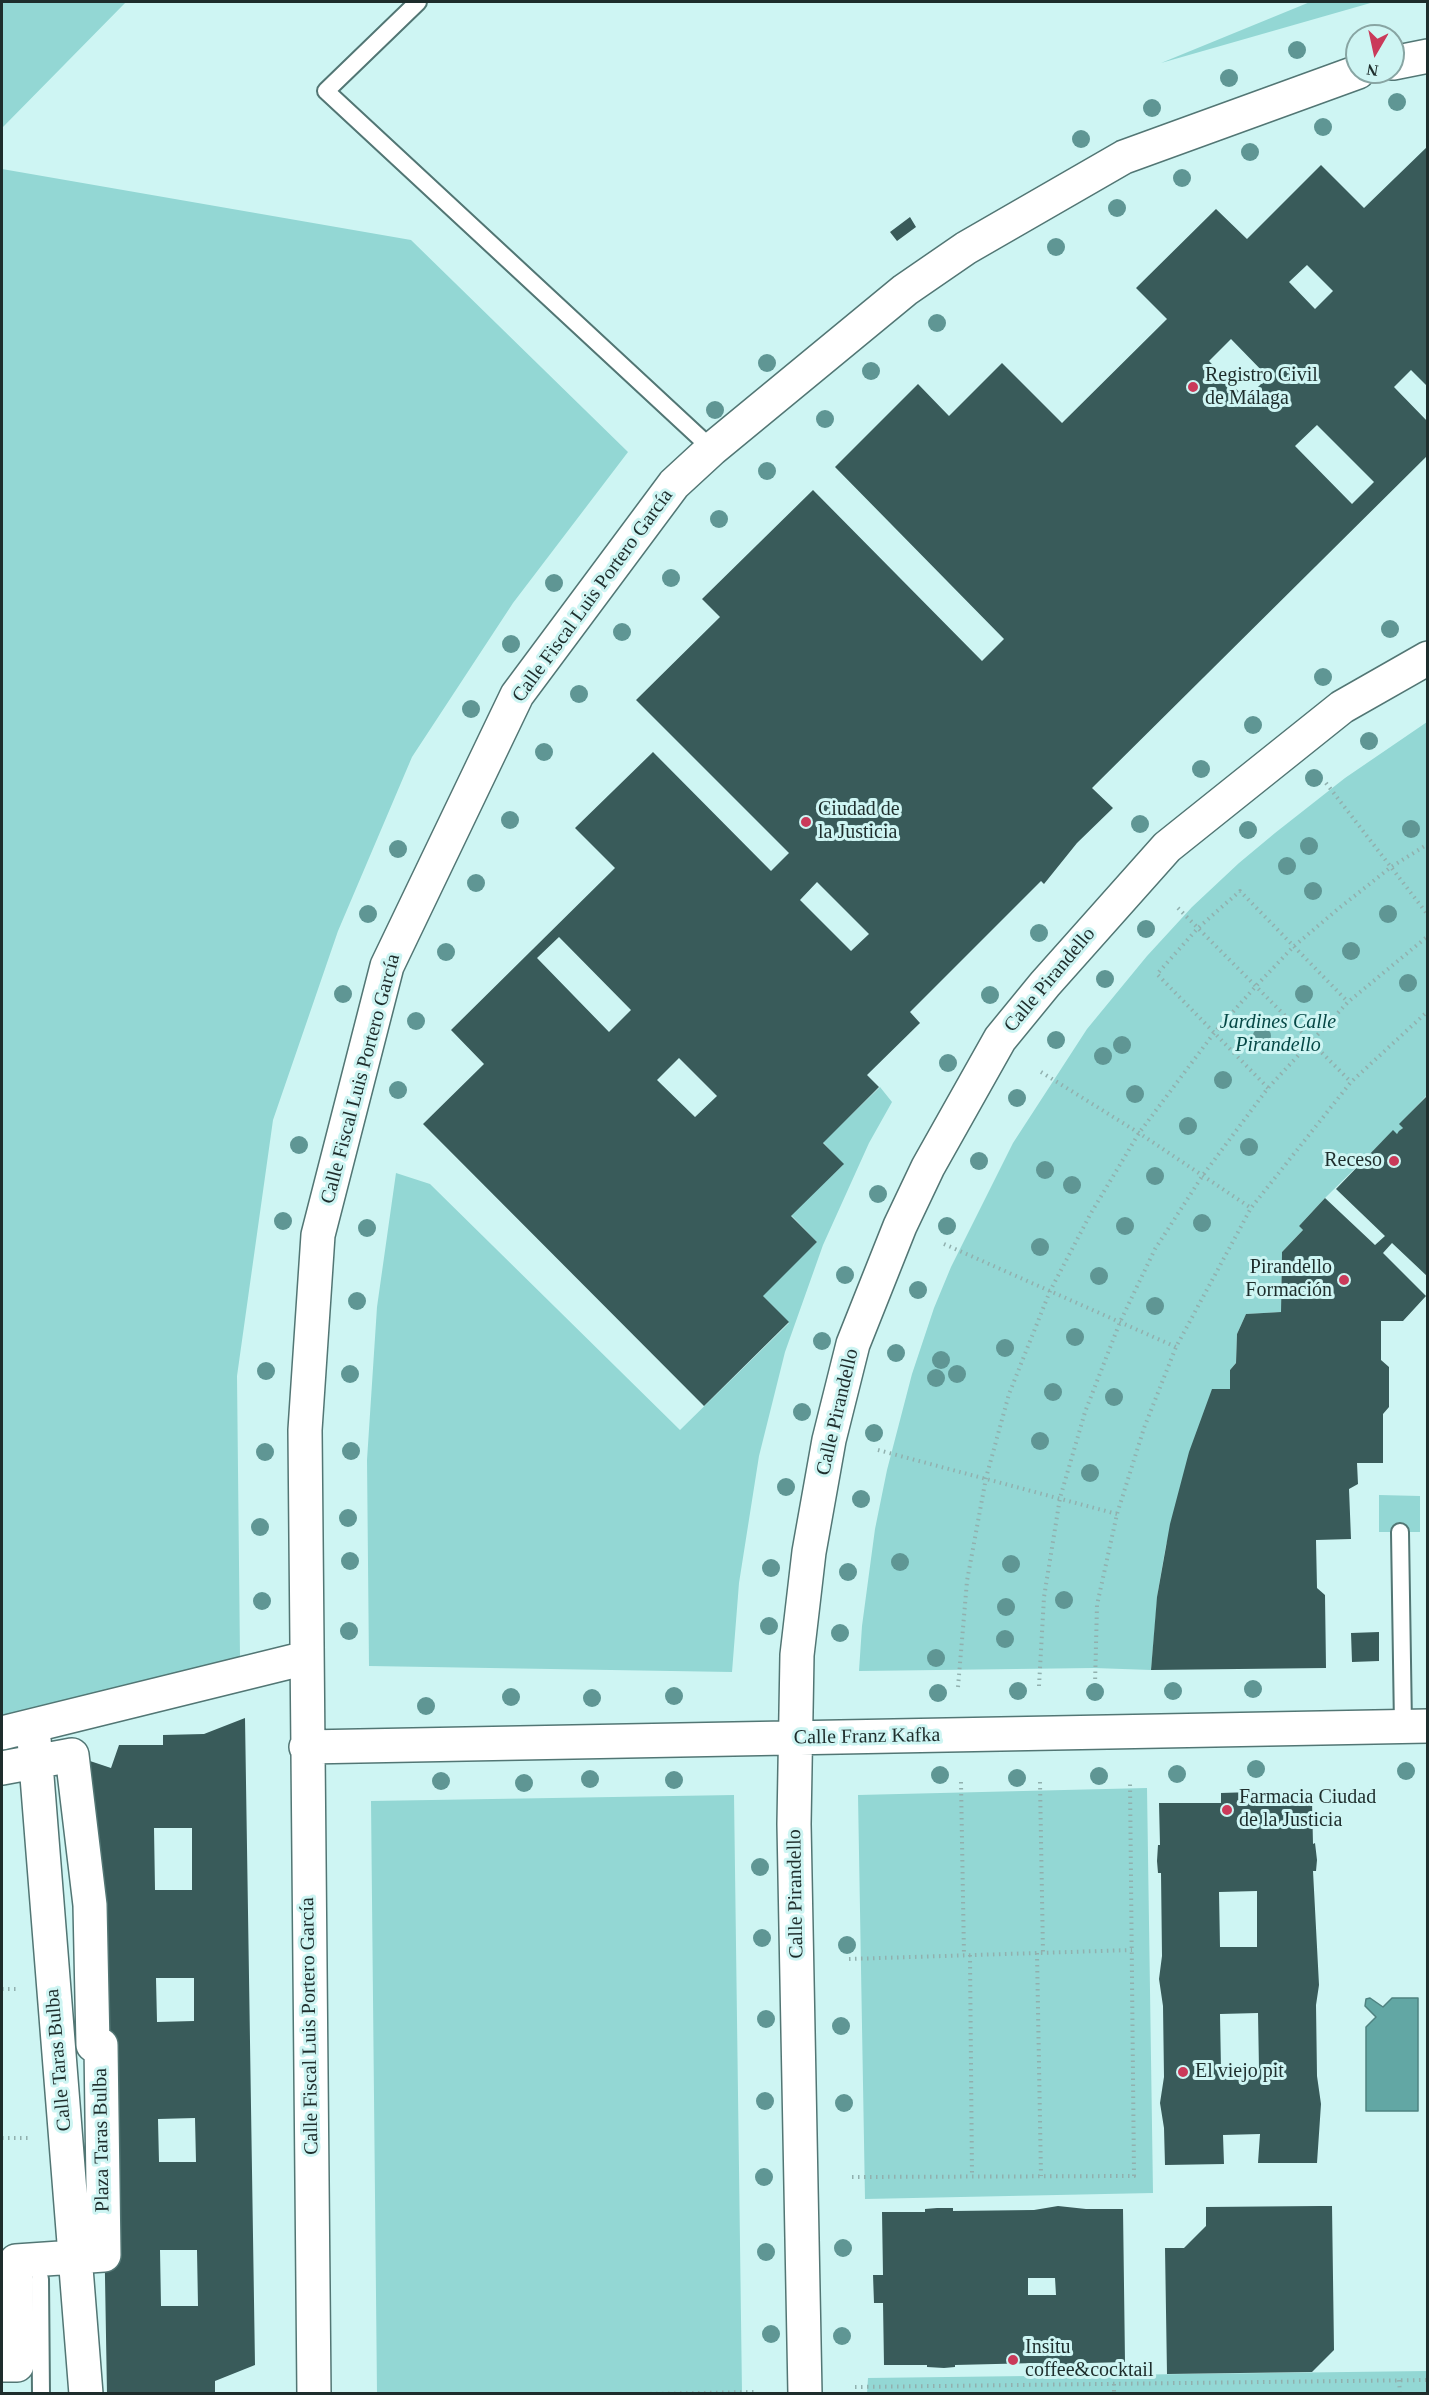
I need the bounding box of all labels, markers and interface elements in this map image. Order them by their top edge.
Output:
north arrow [1345,24,1405,84]
text: N [1365,61,1379,80]
place label: Registro Civil de Málaga [1205,364,1318,411]
marker: Registro Civil de Málaga [1186,380,1200,394]
street label: Calle Fiscal Luis Portero García [508,485,678,707]
place label: Ciudad de la Justicia [818,798,900,845]
marker: Ciudad de la Justicia [799,815,813,829]
street label: Calle Pirandello [999,923,1101,1037]
street label: Calle Fiscal Luis Portero García [316,951,406,1207]
park label: Jardines Calle Pirandello [1220,1011,1336,1058]
place label: Receso [1324,1149,1382,1173]
marker: Receso [1387,1154,1401,1168]
place label: Pirandello Formación [1245,1256,1332,1303]
marker: Pirandello Formación [1337,1273,1351,1287]
street label: Calle Pirandello [812,1346,864,1478]
street label: Calle Franz Kafka [794,1724,940,1750]
place label: Farmacia Ciudad de la Justicia [1239,1786,1376,1833]
marker: Farmacia Ciudad de la Justicia [1220,1803,1234,1817]
street label: Calle Pirandello [783,1829,809,1959]
street label: Calle Fiscal Luis Portero García [296,1897,324,2155]
street label: Calle Taras Bulba [41,1988,77,2132]
place label: El viejo pit [1195,2060,1284,2084]
marker: El viejo pit [1176,2065,1190,2079]
street label: Plaza Taras Bulba [89,2068,115,2212]
place label: Insitu coffee&cocktail [1025,2336,1153,2383]
marker: Insitu coffee&cocktail [1006,2353,1020,2367]

